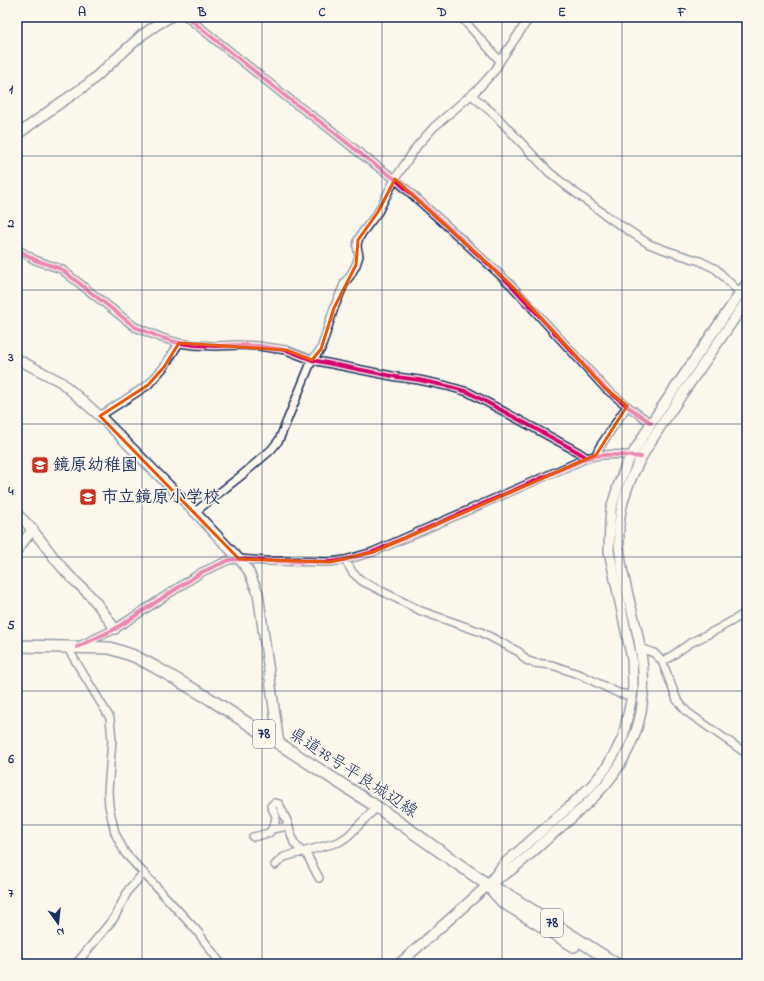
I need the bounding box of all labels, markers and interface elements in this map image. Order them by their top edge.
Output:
text: A [78,3,86,22]
text: B [197,3,207,22]
text: C [318,3,326,22]
text: D [436,3,447,22]
text: E [558,3,566,22]
text: F [677,3,687,22]
text: 1 [9,80,14,99]
text: 2 [7,214,15,233]
text: 3 [7,348,14,367]
place label: 鏡原幼稚園 [53,453,138,478]
school or university icon: 鏡原幼稚園 [30,455,50,475]
text: 4 [7,482,14,501]
place label: 市立鏡原小学校 [101,485,220,510]
school or university icon: 市立鏡原小学校 [78,487,98,507]
text: 5 [7,616,15,635]
road number: 78 [253,720,275,748]
street label: 県道78号平良城辺線 [284,722,422,824]
text: 6 [7,750,14,769]
text: 7 [8,884,14,903]
north arrow [38,903,78,943]
road number: 78 [541,909,563,937]
text: N [55,923,66,940]

